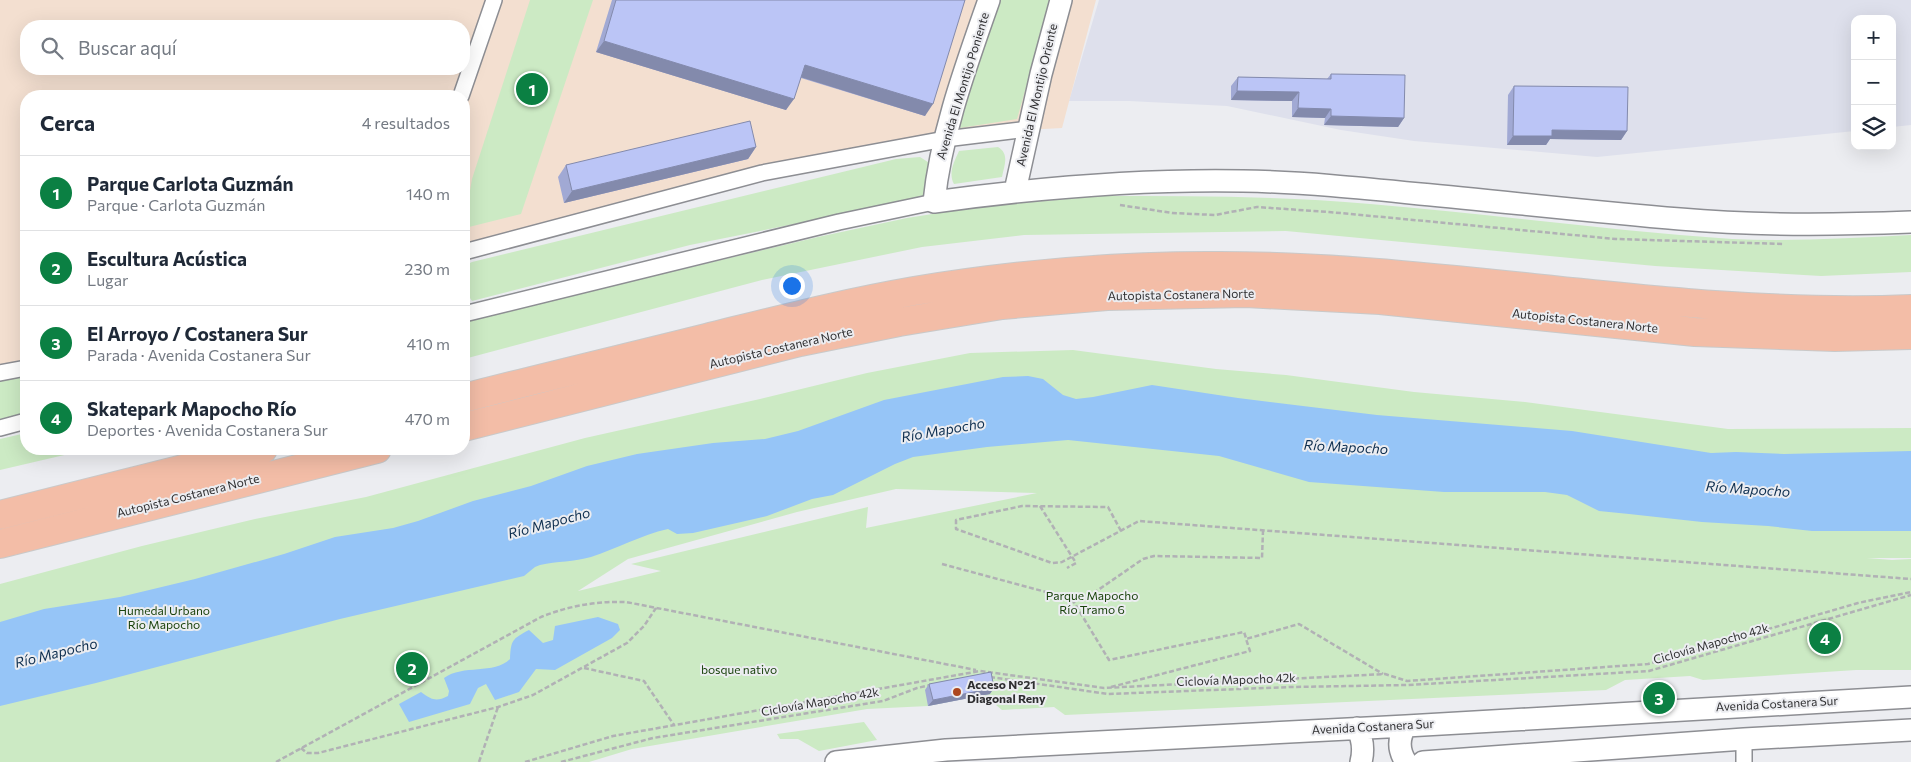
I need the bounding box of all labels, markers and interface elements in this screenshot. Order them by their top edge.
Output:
street label: Avenida El Montijo Poniente [933,11,991,161]
map controls [1851,15,1896,150]
button: + [1851,15,1896,60]
search box [20,20,470,75]
street label: Avenida El Montijo Oriente [1013,22,1059,168]
icon: search [38,34,66,62]
text: Buscar aquí [78,36,177,59]
button: − [1851,60,1896,105]
pin: 1 [516,70,548,108]
button: layers [1851,105,1896,150]
text: Cerca [40,110,95,135]
text: 4 resultados [362,113,450,132]
text: Parque Carlota Guzmán [87,172,294,195]
text: 1 [52,184,60,203]
text: 140 m [406,184,450,203]
text: Parque · Carlota Guzmán [87,195,265,214]
text: Escultura Acústica [87,247,247,270]
text: 2 [51,259,61,278]
text: 230 m [405,259,450,278]
text: Lugar [87,270,128,289]
your location [779,273,805,299]
street label: Autopista Costanera Norte [1108,286,1254,302]
street label: Autopista Costanera Norte [1512,305,1659,335]
text: El Arroyo / Costanera Sur [87,322,308,345]
street label: Autopista Costanera Norte [708,324,854,370]
text: 3 [51,334,61,353]
text: 410 m [407,334,450,353]
text: Parada · Avenida Costanera Sur [87,345,311,364]
text: Skatepark Mapocho Río [87,397,297,420]
text: 4 [51,409,61,428]
text: 470 m [405,409,450,428]
water label: Río Mapocho [900,414,986,445]
text: Deportes · Avenida Costanera Sur [87,420,328,439]
water label: Río Mapocho [1303,436,1389,457]
street label: Autopista Costanera Norte [115,471,261,520]
water label: Río Mapocho [1705,477,1791,500]
water label: Río Mapocho [506,503,592,542]
park label: Parque Mapocho Río Tramo 6 [1046,588,1138,616]
park label: Humedal Urbano Río Mapocho [118,603,210,631]
pin: 4 [1809,619,1841,657]
street label: Ciclovía Mapocho 42k [1651,620,1771,666]
water label: Río Mapocho [13,634,99,671]
pin: 2 [396,649,428,687]
park label: bosque nativo [701,662,777,676]
street label: Ciclovía Mapocho 42k [1176,670,1296,688]
place label: Acceso N°21 Diagonal Reny [967,677,1046,705]
pin: 3 [1643,679,1675,717]
street label: Ciclovía Mapocho 42k [760,684,880,718]
marker: Acceso N°21 Diagonal Reny [951,686,963,698]
street label: Avenida Costanera Sur [1715,693,1839,713]
street label: Avenida Costanera Sur [1311,716,1435,736]

